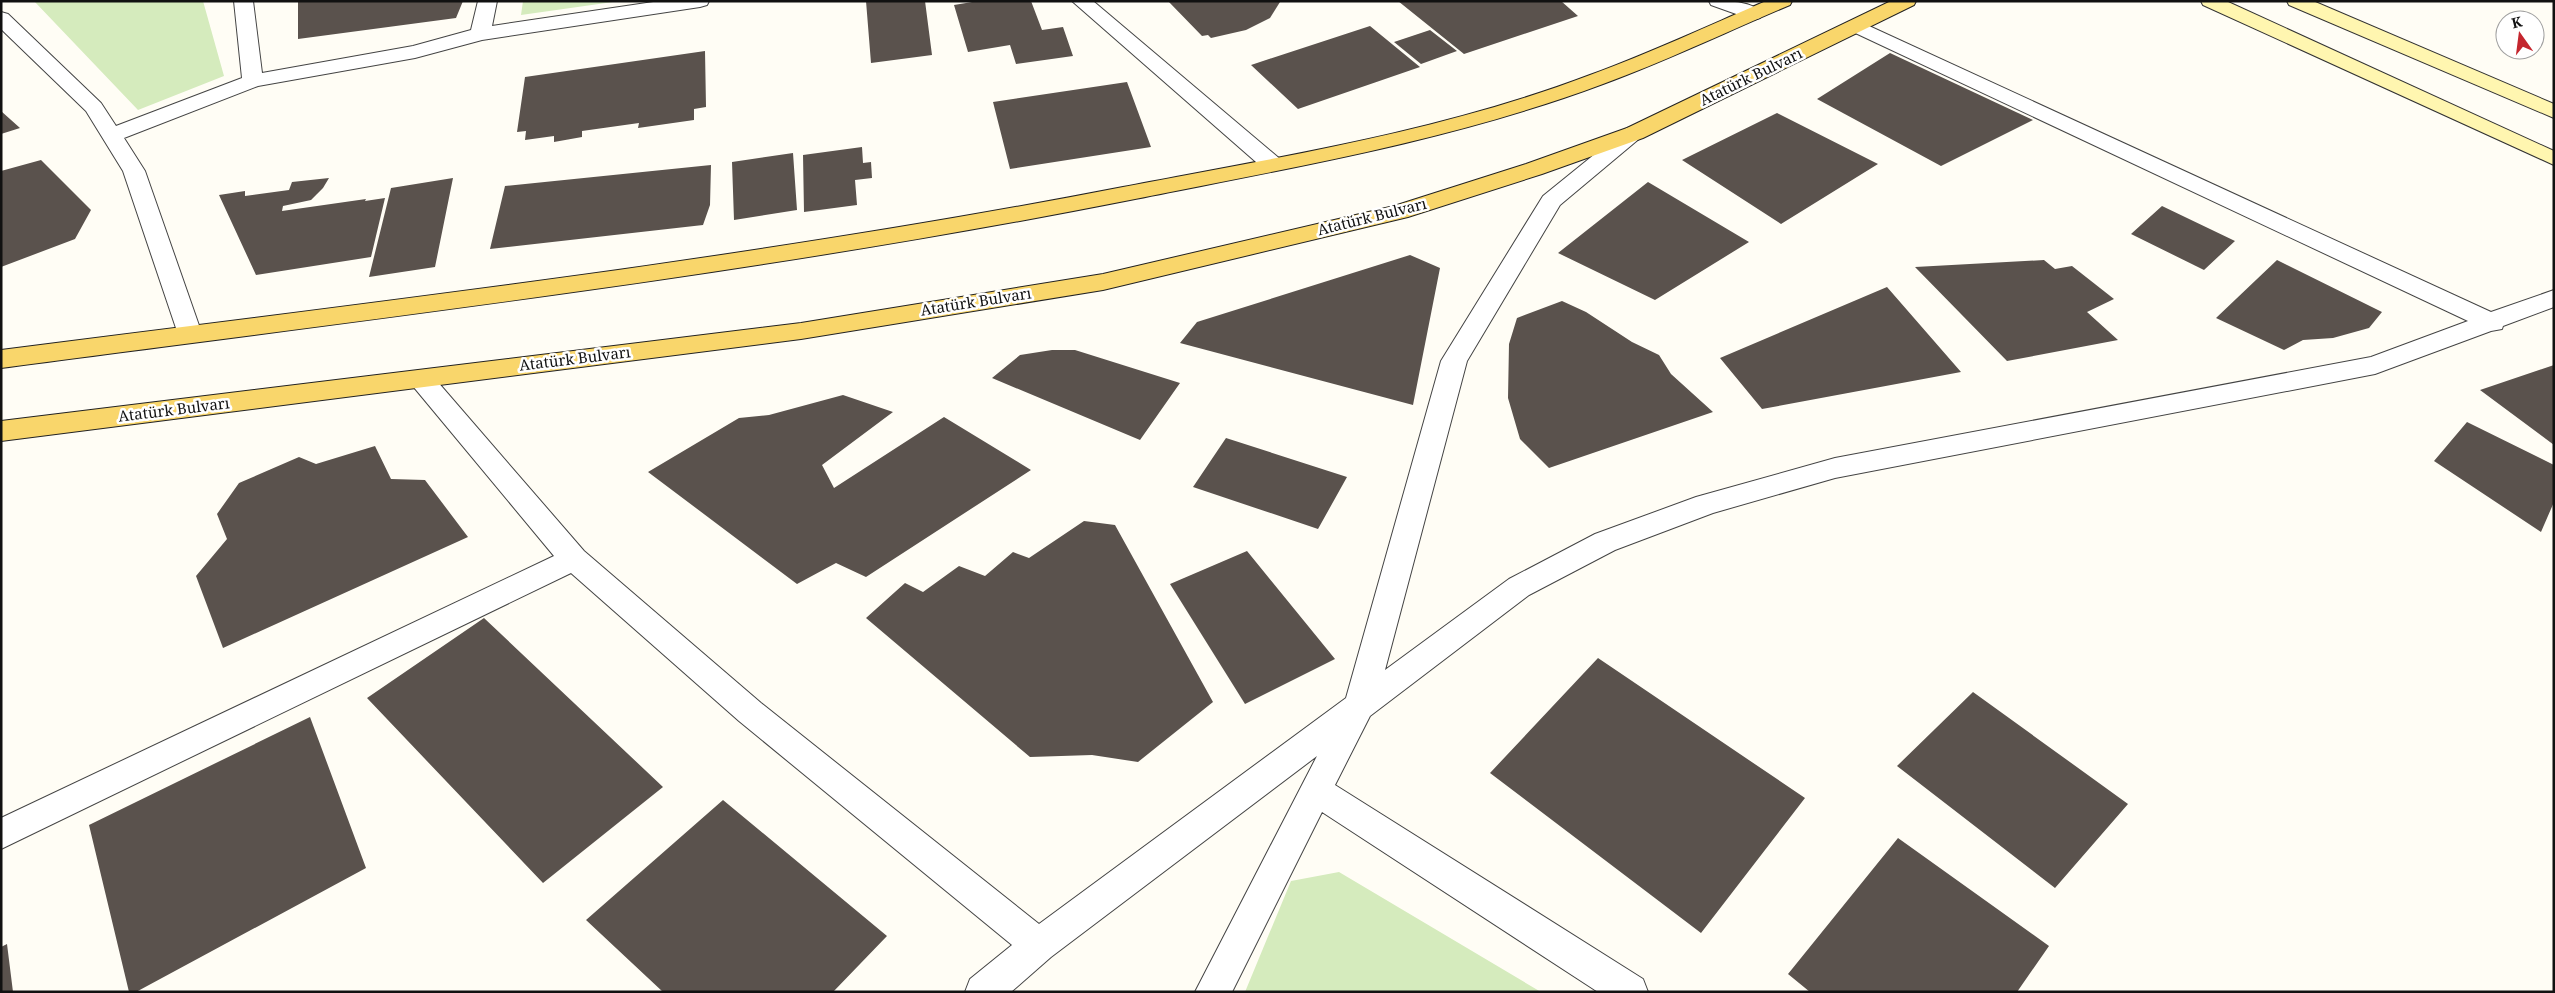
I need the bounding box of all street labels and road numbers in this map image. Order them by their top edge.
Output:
street label: Atatürk Bulvarı [1696,43,1805,110]
street label: Atatürk Bulvarı [1315,193,1429,239]
street label: Atatürk Bulvarı [919,282,1033,320]
street label: Atatürk Bulvarı [518,341,632,375]
street label: Atatürk Bulvarı [117,392,231,426]

